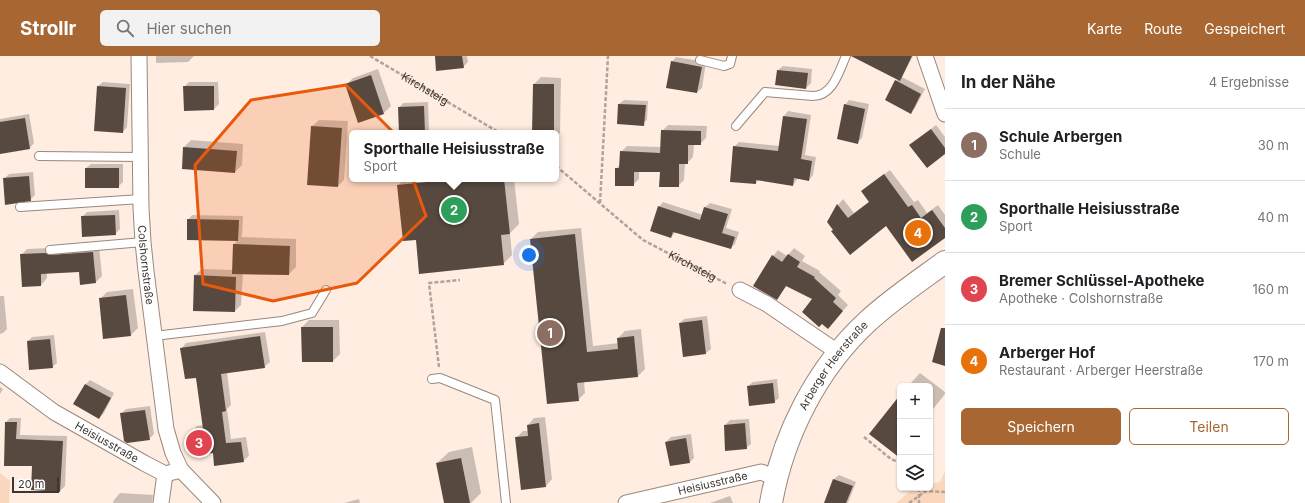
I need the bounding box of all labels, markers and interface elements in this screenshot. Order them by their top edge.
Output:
search box [100,10,380,46]
text: Strollr [20,17,76,40]
icon: search [114,17,136,39]
text: Hier suchen [146,19,232,38]
text: Karte [1087,20,1122,37]
text: Route [1144,20,1182,37]
text: Gespeichert [1204,20,1285,37]
street label: Kirchsteig [399,69,451,108]
text: In der Nähe [961,72,1056,92]
text: 4 Ergebnisse [1209,74,1289,90]
text: Schule Arbergen [999,127,1122,146]
popup [349,130,559,182]
text: 1 [971,137,977,153]
text: 30 m [1258,137,1289,153]
text: Sporthalle Heisiusstraße [364,139,544,158]
text: Schule [999,146,1041,162]
text: Sport [364,158,397,174]
pin: 2 [441,195,467,225]
text: Sporthalle Heisiusstraße [999,199,1180,218]
text: 2 [970,209,978,225]
text: 40 m [1257,209,1289,225]
pin: 4 [905,218,931,248]
text: Sport [999,218,1032,234]
street label: Colshornstraße [135,225,157,305]
your location [519,245,539,265]
street label: Kirchsteig [666,248,719,284]
text: Bremer Schlüssel-Apotheke [999,271,1205,290]
text: 3 [970,281,978,297]
text: 160 m [1252,281,1289,297]
text: Apotheke · Colshornstraße [999,290,1163,306]
pin: 1 [537,318,563,348]
street label: Arberger Heerstraße [796,318,871,412]
text: Arberger Hof [999,343,1095,362]
text: 4 [970,353,978,369]
text: 170 m [1253,353,1289,369]
text: Restaurant · Arberger Heerstraße [999,362,1203,378]
map controls [897,383,933,491]
button: + [897,383,933,419]
button: Speichern [961,408,1121,445]
button: Teilen [1129,408,1289,445]
street label: Heisiusstraße [73,418,141,466]
button: − [897,419,933,455]
pin: 3 [186,428,212,458]
button: layers [897,455,933,491]
street label: Heisiusstraße [677,468,749,498]
scale bar [12,475,59,494]
text: 20 m [18,477,44,491]

